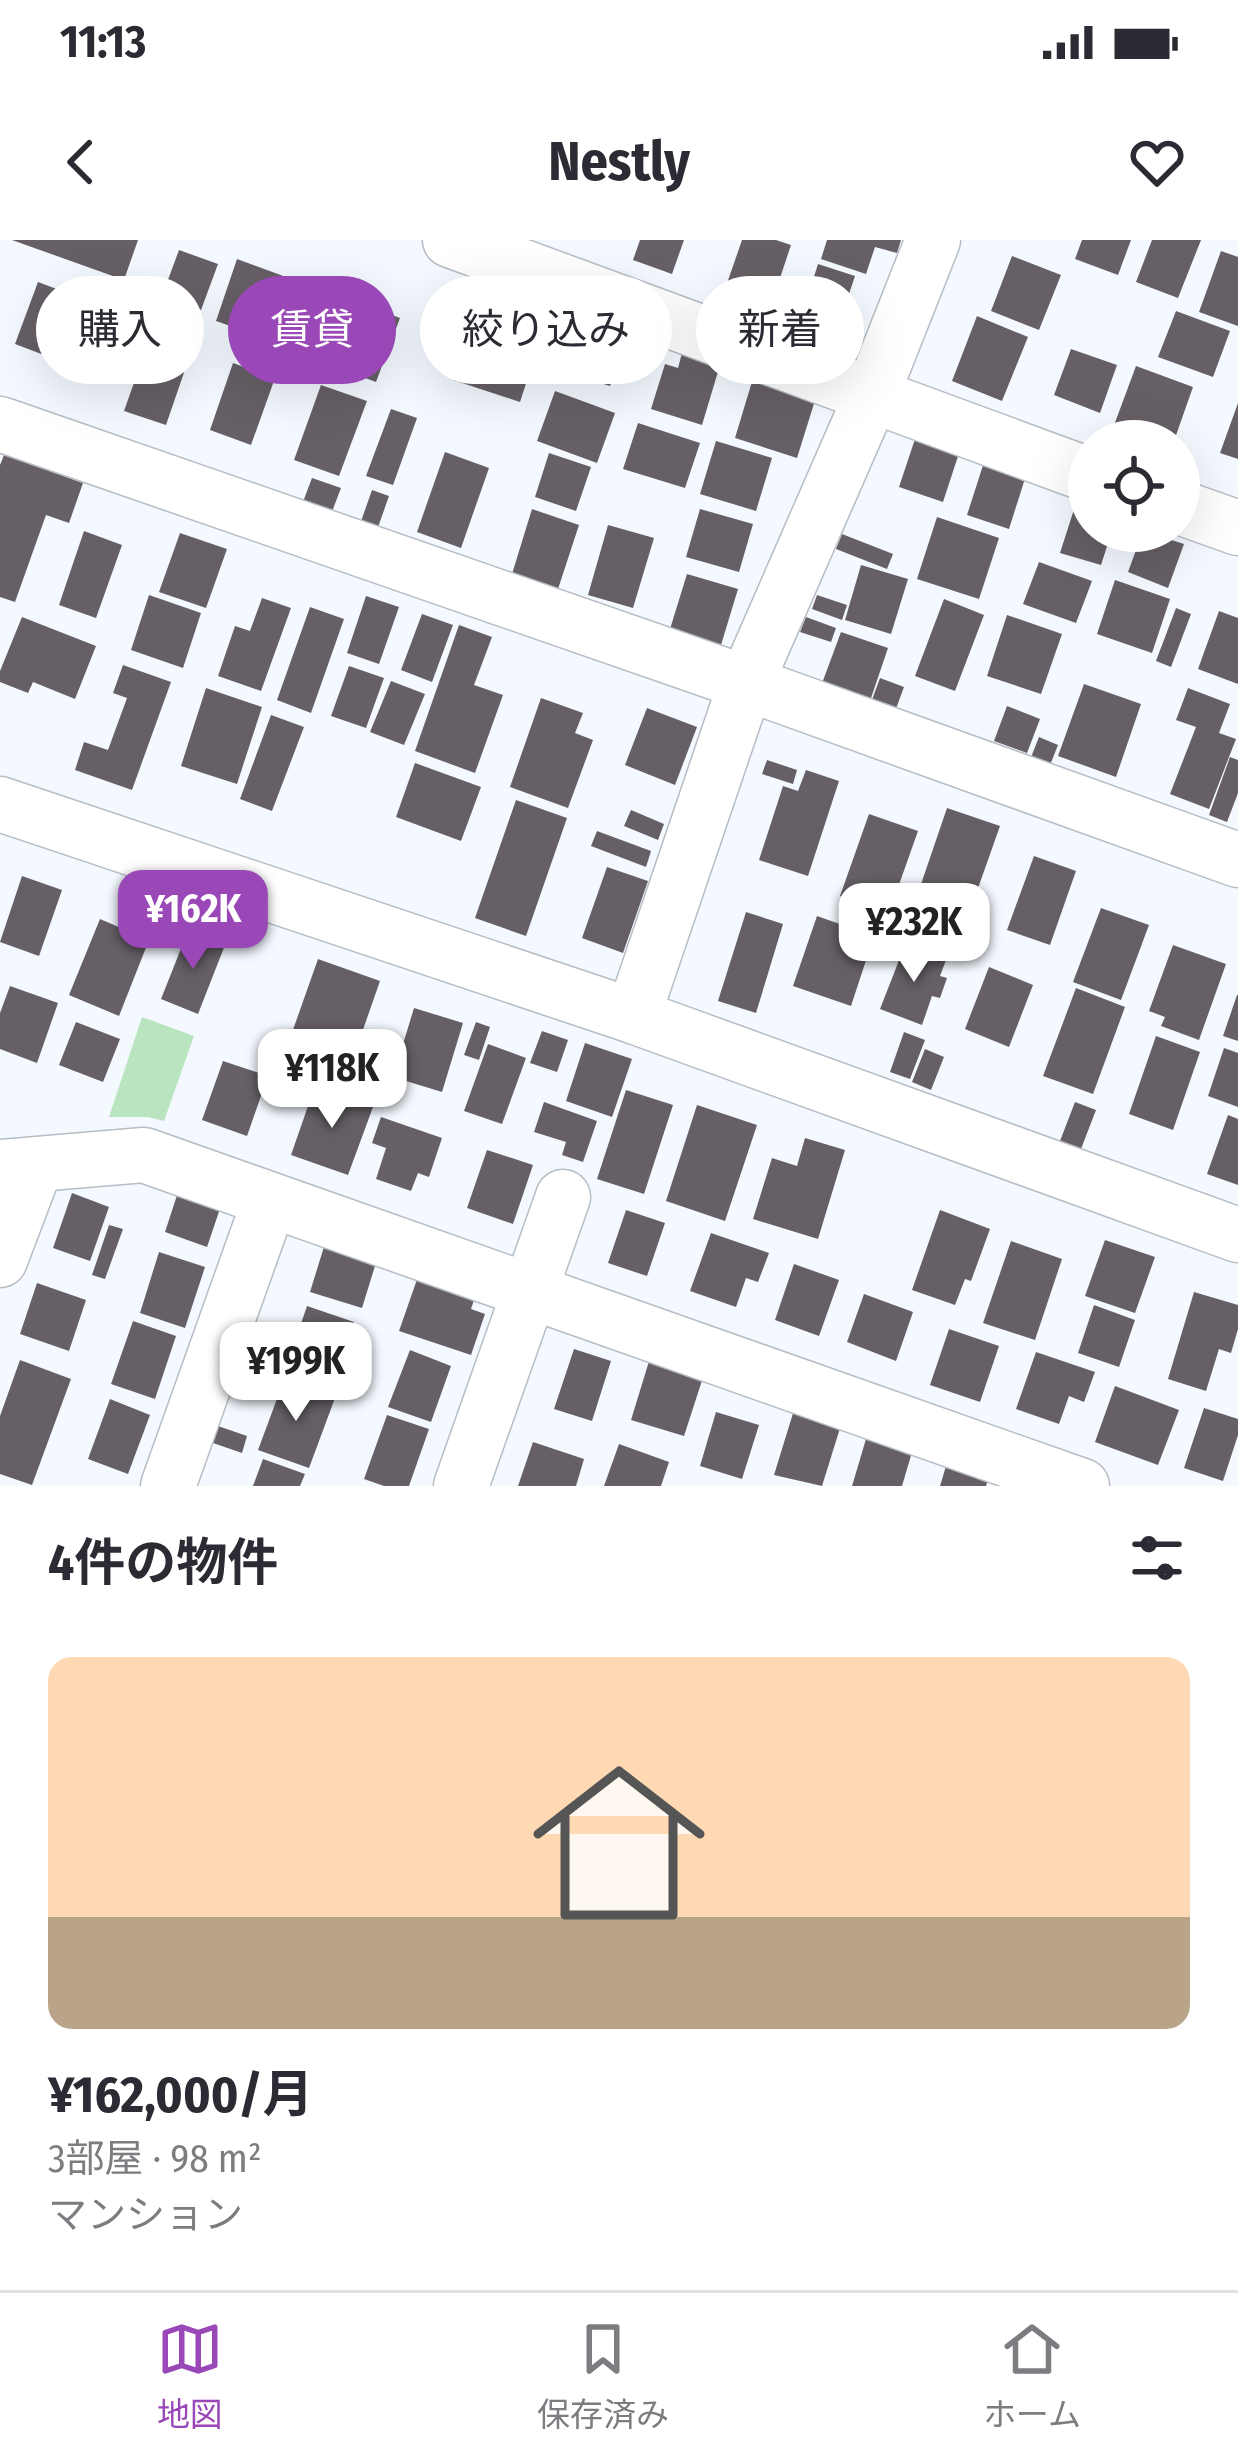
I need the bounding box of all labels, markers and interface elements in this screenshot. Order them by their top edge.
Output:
text: 11:13 [60,15,146,69]
icon: back [48,129,114,195]
icon: heart [1124,129,1190,195]
text: Nestly [548,130,690,194]
chip: 購入 [36,276,204,384]
chip: 賃貸 [228,276,396,384]
chip: 絞り込み [420,276,672,384]
chip: 新着 [696,276,864,384]
map controls [1068,420,1200,552]
button: locate [1068,420,1200,552]
pin: ¥162K [109,870,277,972]
pin: ¥232K [830,883,998,985]
text: ¥162K [145,886,241,932]
text: ¥232K [866,899,962,945]
pin: ¥118K [248,1029,416,1131]
text: ¥118K [285,1045,379,1091]
pin: ¥199K [212,1322,380,1424]
text: ¥199K [247,1338,345,1384]
icon: filters [1124,1525,1190,1591]
text: 4件の物件 [48,1532,278,1594]
icon: home [511,1735,727,1951]
text: ¥162,000/月 [48,2064,313,2126]
text: 3部屋 · 98 m² [48,2136,262,2182]
text: マンション [48,2192,243,2238]
tab: 地図 [157,2316,223,2436]
tab: 保存済み [537,2316,669,2436]
tab: ホーム [983,2316,1081,2436]

